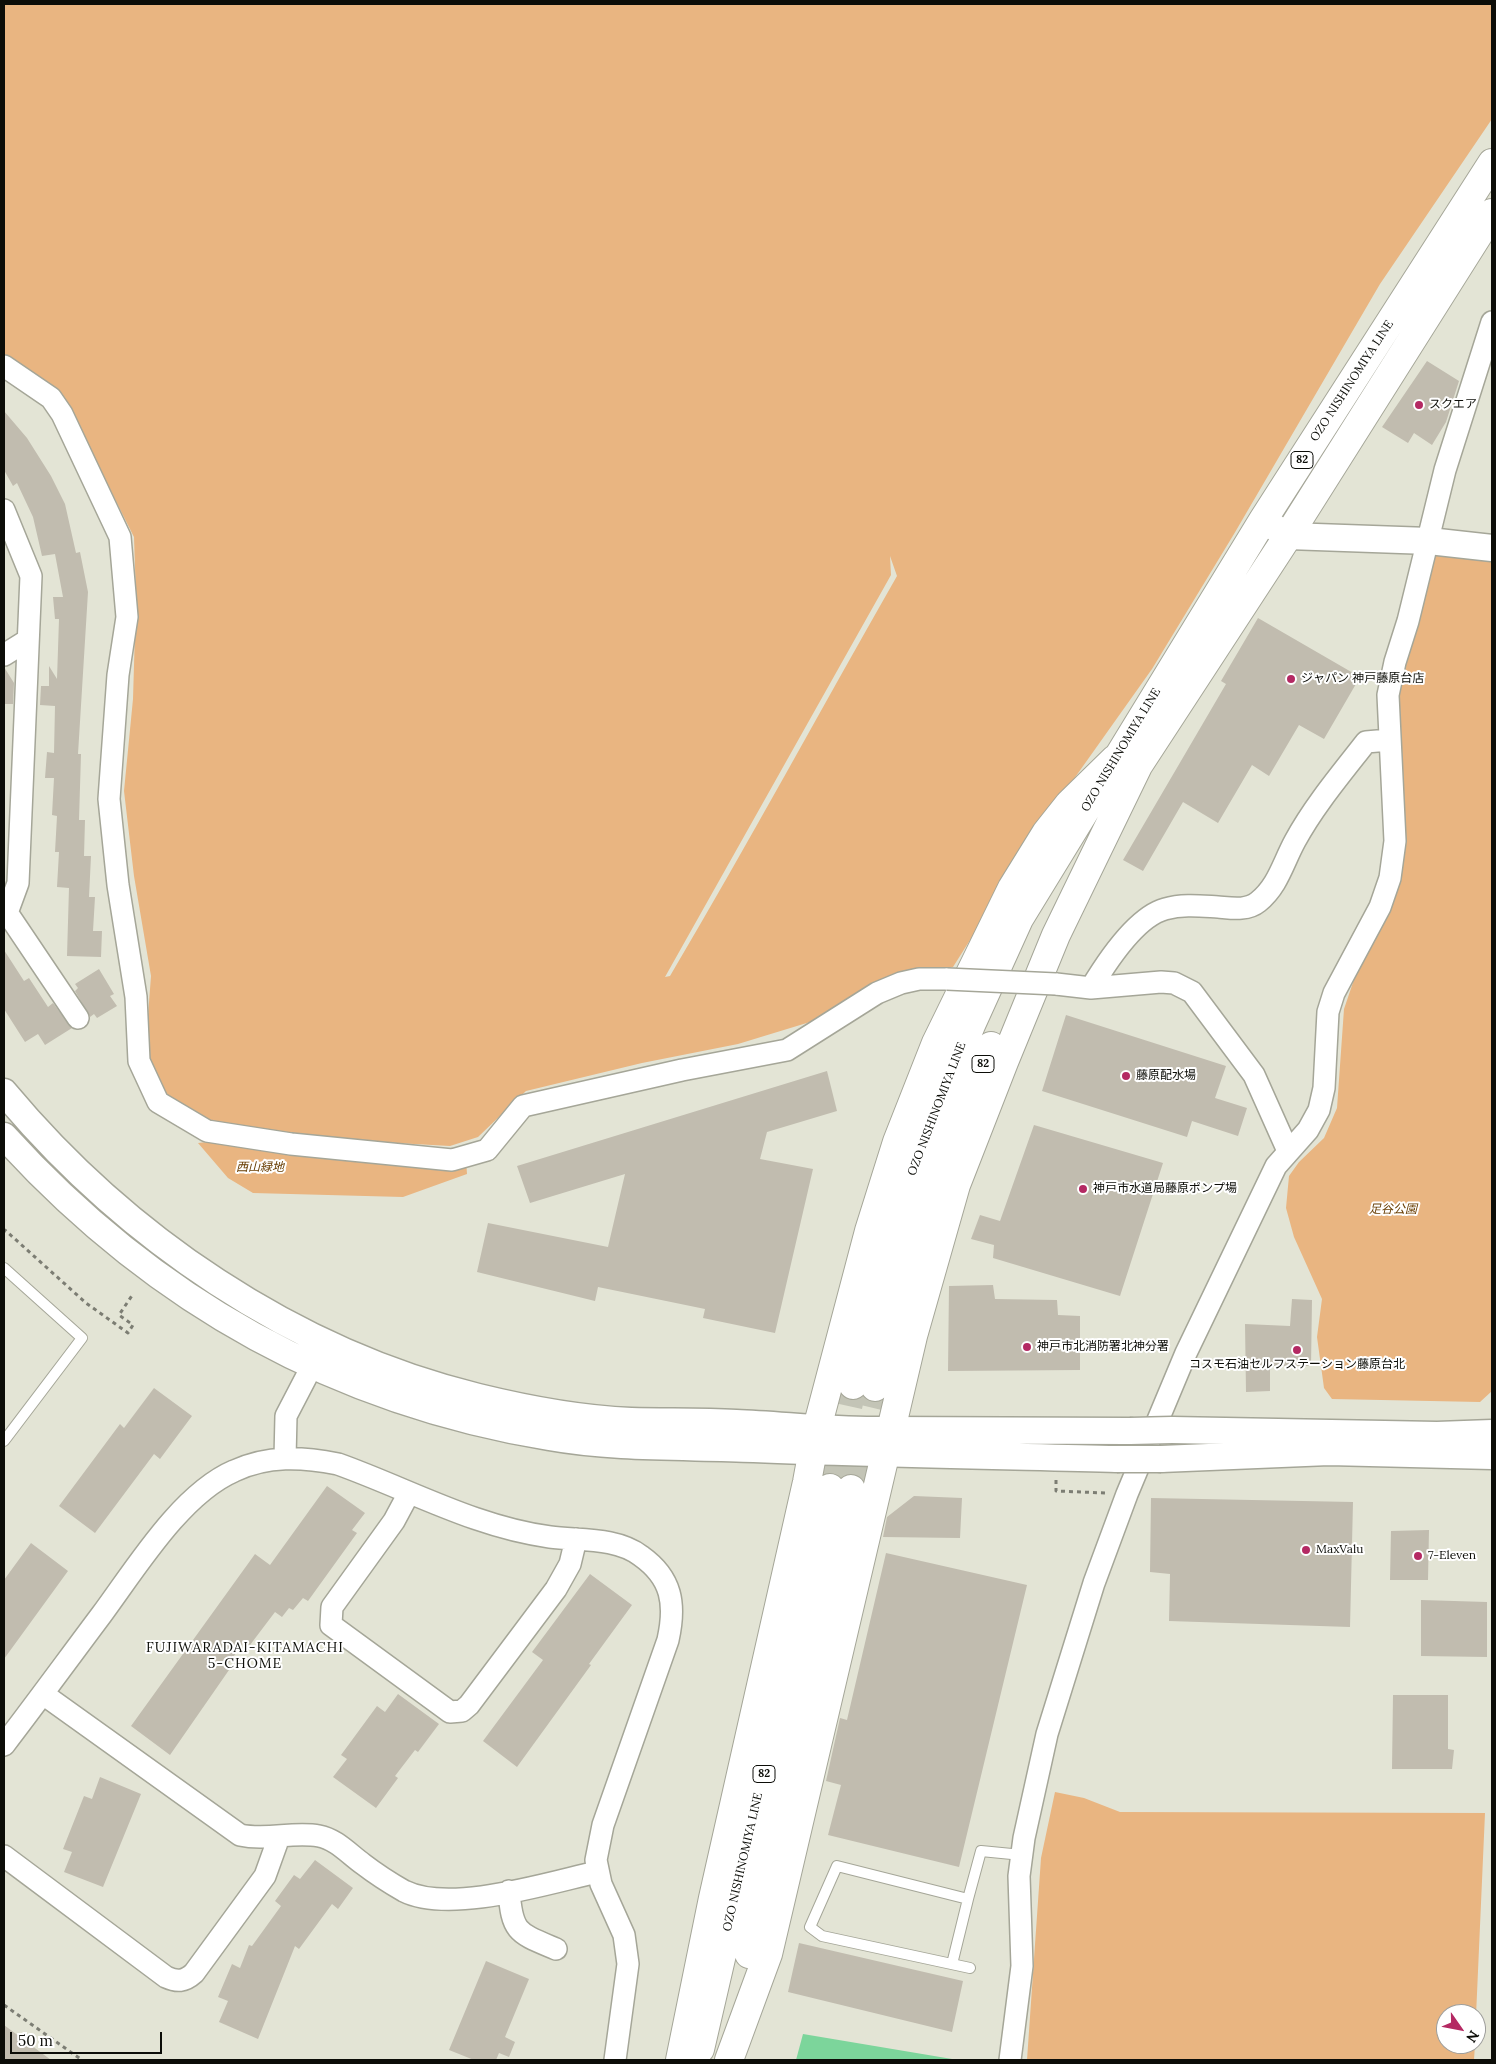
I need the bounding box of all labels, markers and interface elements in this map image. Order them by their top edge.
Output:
street label: OZO NISHINOMIYA LINE [1307,318,1397,444]
place label: スクエア [1429,398,1477,412]
marker: スクエア [1413,399,1425,411]
road number: 82 [1291,452,1313,468]
place label: ジャパン 神戸藤原台店 [1301,672,1424,686]
marker: ジャパン 神戸藤原台店 [1285,673,1297,685]
street label: OZO NISHINOMIYA LINE [1078,686,1164,814]
street label: OZO NISHINOMIYA LINE [905,1040,969,1178]
road number: 82 [972,1056,994,1072]
place label: 藤原配水場 [1136,1069,1196,1083]
marker: 藤原配水場 [1120,1070,1132,1082]
park label: 西山緑地 [236,1161,284,1175]
place label: 神戸市水道局藤原ポンプ場 [1093,1182,1237,1196]
marker: 神戸市水道局藤原ポンプ場 [1077,1183,1089,1195]
park label: 足谷公園 [1369,1203,1417,1217]
place label: 神戸市北消防署北神分署 [1037,1340,1169,1354]
marker: 神戸市北消防署北神分署 [1021,1341,1033,1353]
marker: コスモ石油セルフステーション藤原台北 [1291,1344,1303,1356]
place label: コスモ石油セルフステーション藤原台北 [1189,1358,1405,1372]
place label: MaxValu [1316,1543,1363,1557]
marker: MaxValu [1300,1544,1312,1556]
place label: 7-Eleven [1428,1549,1476,1563]
marker: 7-Eleven [1412,1550,1424,1562]
district label: FUJIWARADAI-KITAMACHI 5-CHOME [143,1640,347,1672]
road number: 82 [753,1766,775,1782]
street label: OZO NISHINOMIYA LINE [720,1791,766,1933]
north arrow [1436,2004,1486,2054]
scale bar [12,2022,165,2054]
text: N [1462,2027,1483,2046]
text: 50 m [18,2031,53,2050]

